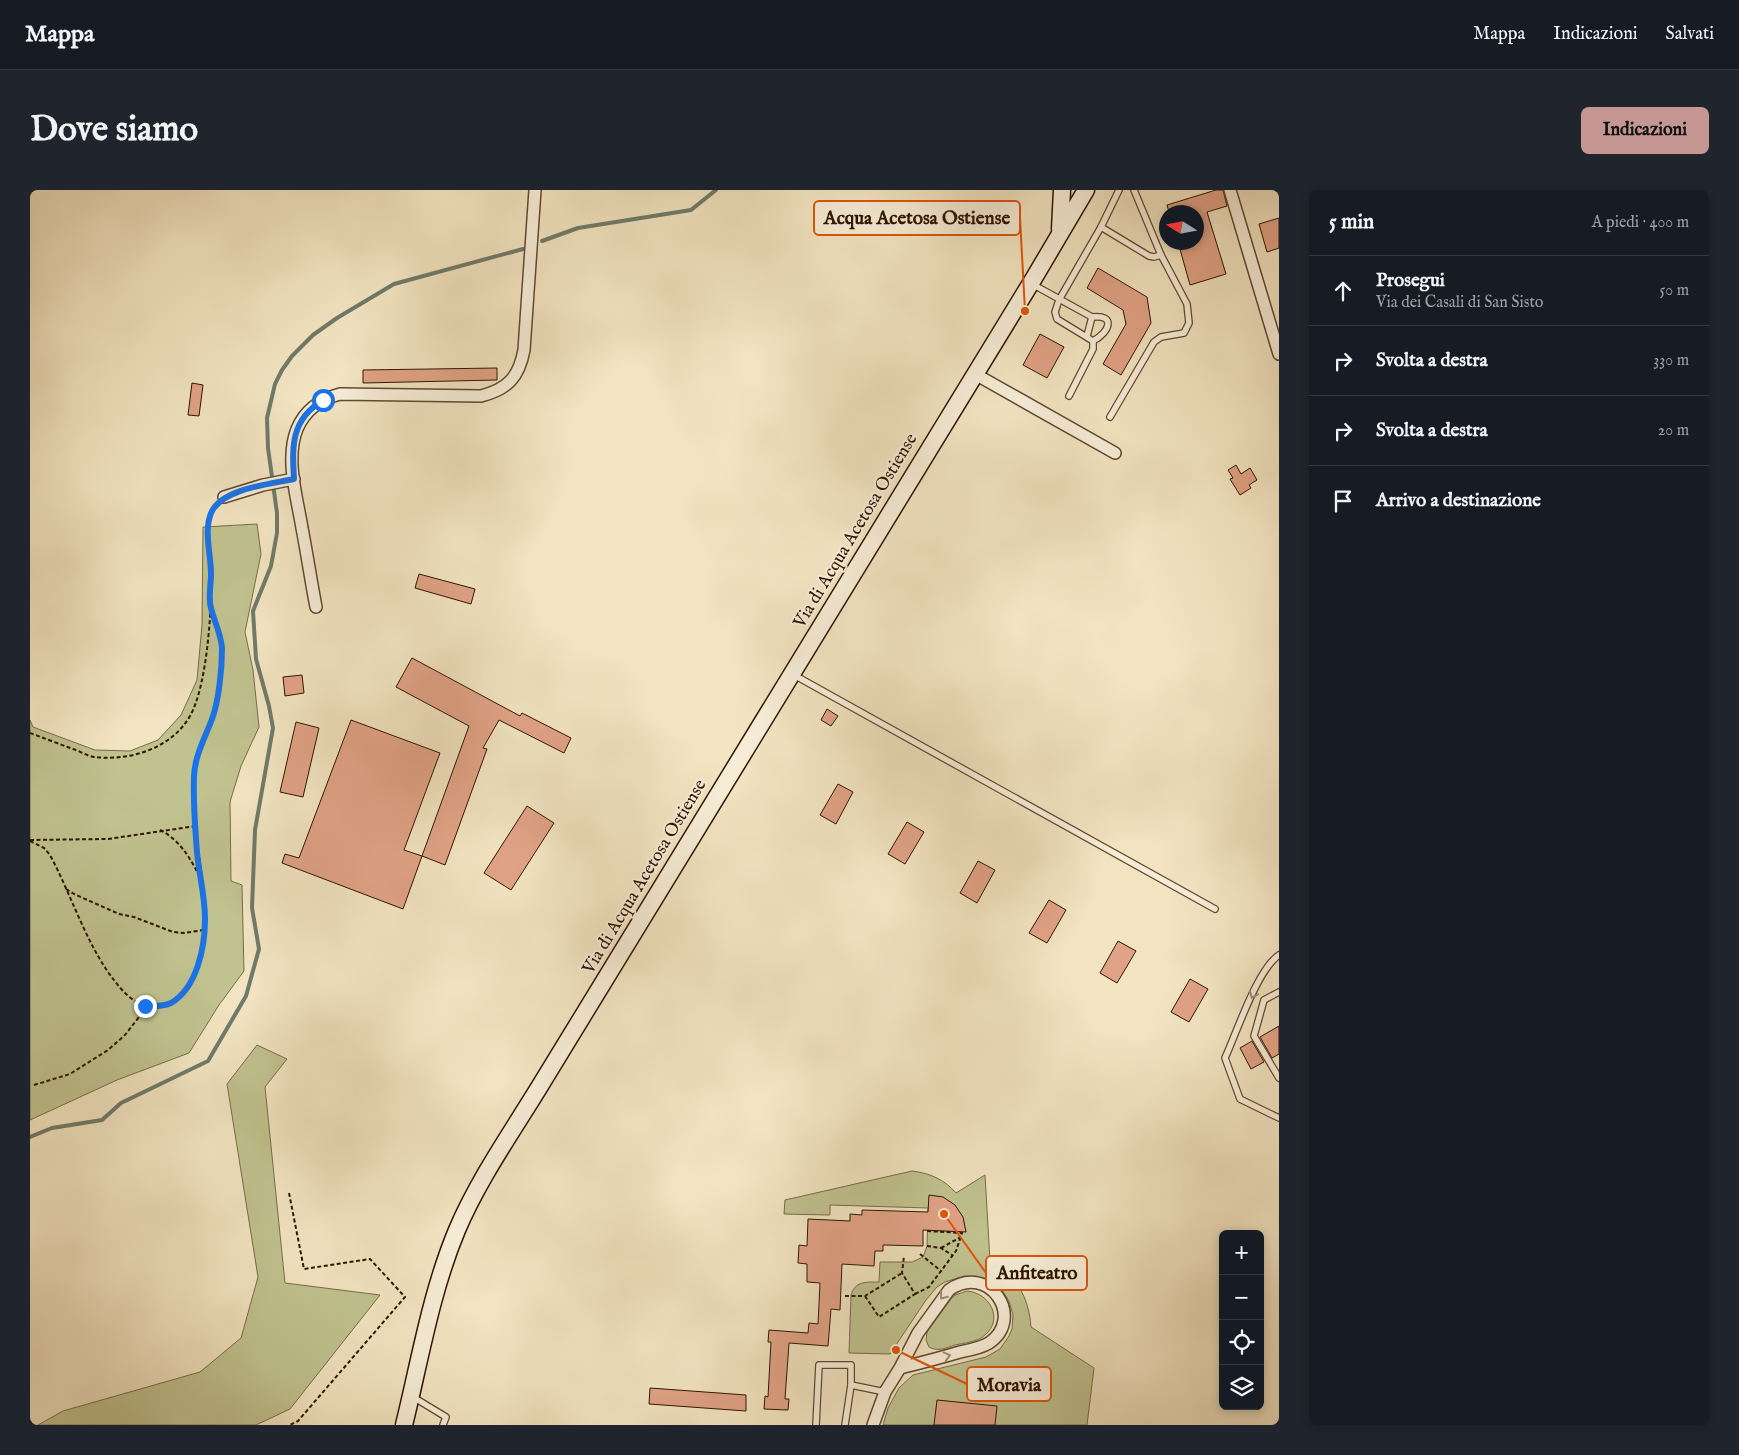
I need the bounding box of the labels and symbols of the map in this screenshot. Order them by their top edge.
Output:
callout: Acqua Acetosa Ostiense [814,201,1020,235]
north arrow [1159,205,1204,250]
text: Acqua Acetosa Ostiense [823,207,1010,231]
route start [312,389,335,412]
street label: Via di Acqua Acetosa Ostiense [788,429,923,633]
street label: Via di Acqua Acetosa Ostiense [577,775,712,979]
one-way arrow [1248,990,1259,999]
route end [134,995,157,1018]
callout: Anfiteatro [986,1256,1087,1290]
text: Anfiteatro [995,1262,1078,1286]
one-way arrow [940,1291,949,1300]
one-way arrow [942,1351,951,1362]
callout: Moravia [967,1367,1051,1401]
text: Moravia [977,1374,1042,1398]

